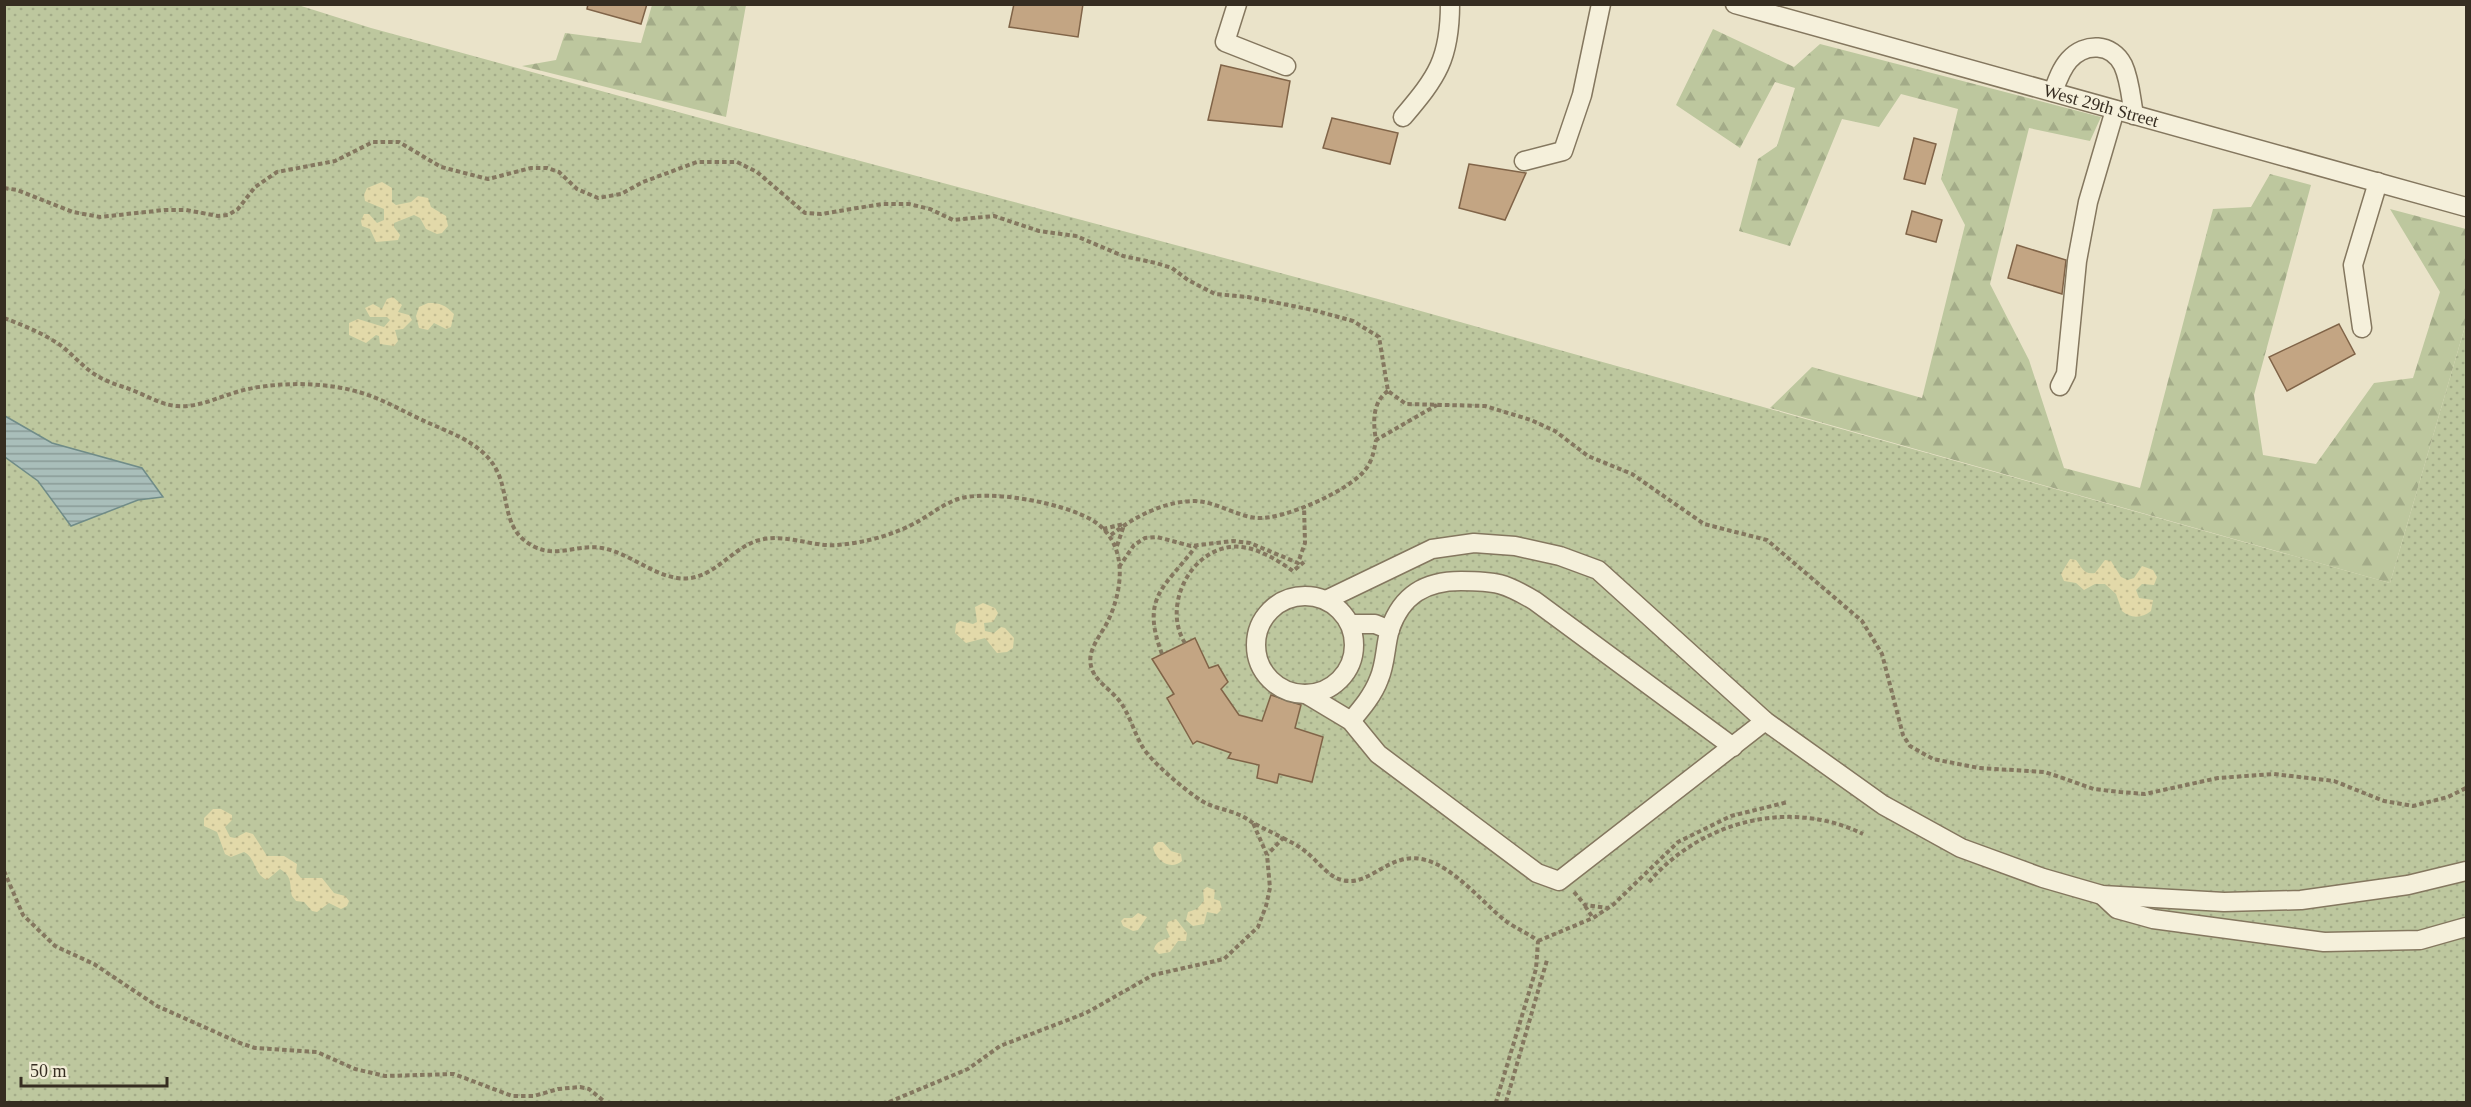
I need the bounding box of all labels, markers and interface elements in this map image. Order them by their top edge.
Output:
street label: West 29th Street [2041,80,2161,131]
scale bar [21,1050,166,1088]
text: 50 m [30,1061,67,1081]

